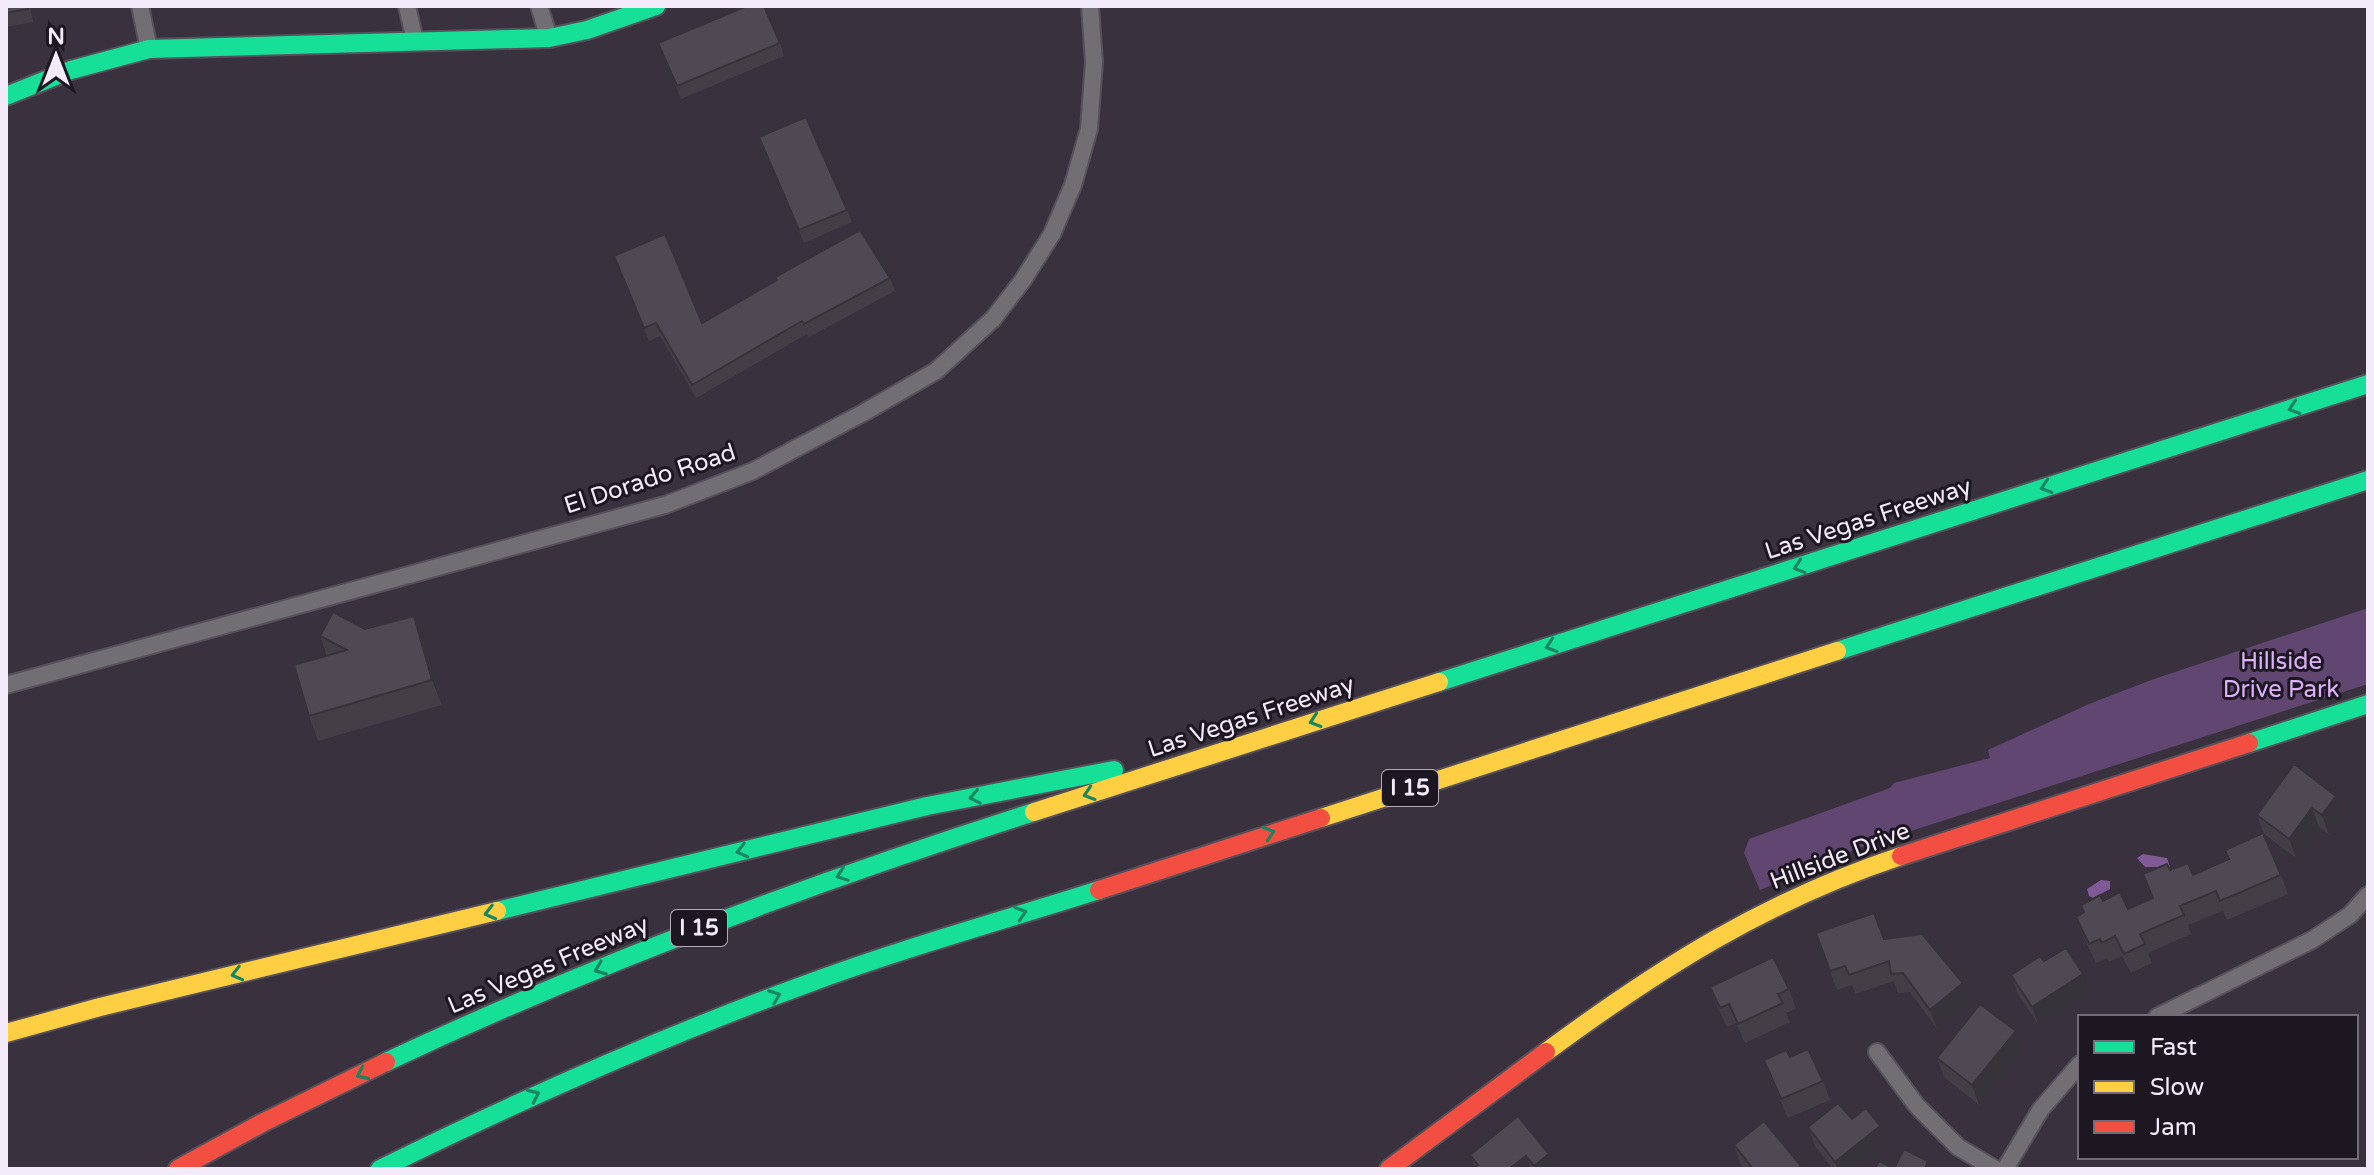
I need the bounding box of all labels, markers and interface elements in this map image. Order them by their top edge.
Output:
north arrow [16,16,96,96]
text: N [47,24,65,50]
one-way arrow [2287,399,2301,415]
street label: El Dorado Road [561,438,739,520]
street label: Las Vegas Freeway [1761,472,1975,566]
one-way arrow [2040,478,2054,494]
one-way arrow [1792,557,1806,573]
one-way arrow [1545,637,1558,653]
park label: Hillside Drive Park [2223,647,2339,704]
street label: Las Vegas Freeway [1144,670,1358,764]
one-way arrow [1308,712,1322,728]
road number: I 15 [1382,770,1438,806]
one-way arrow [1083,784,1097,800]
one-way arrow [969,788,982,805]
street label: Hillside Drive [1766,816,1914,896]
one-way arrow [1261,827,1275,843]
one-way arrow [736,842,750,859]
one-way arrow [836,865,850,882]
one-way arrow [483,903,497,920]
one-way arrow [1014,906,1027,922]
street label: Las Vegas Freeway [443,910,653,1020]
road number: I 15 [671,910,727,946]
one-way arrow [594,959,608,975]
one-way arrow [231,965,244,982]
one-way arrow [767,989,781,1006]
legend [2078,1015,2358,1159]
text: Fast [2150,1033,2197,1062]
one-way arrow [356,1064,371,1080]
text: Slow [2150,1073,2204,1102]
one-way arrow [526,1089,541,1105]
text: Jam [2150,1113,2197,1142]

